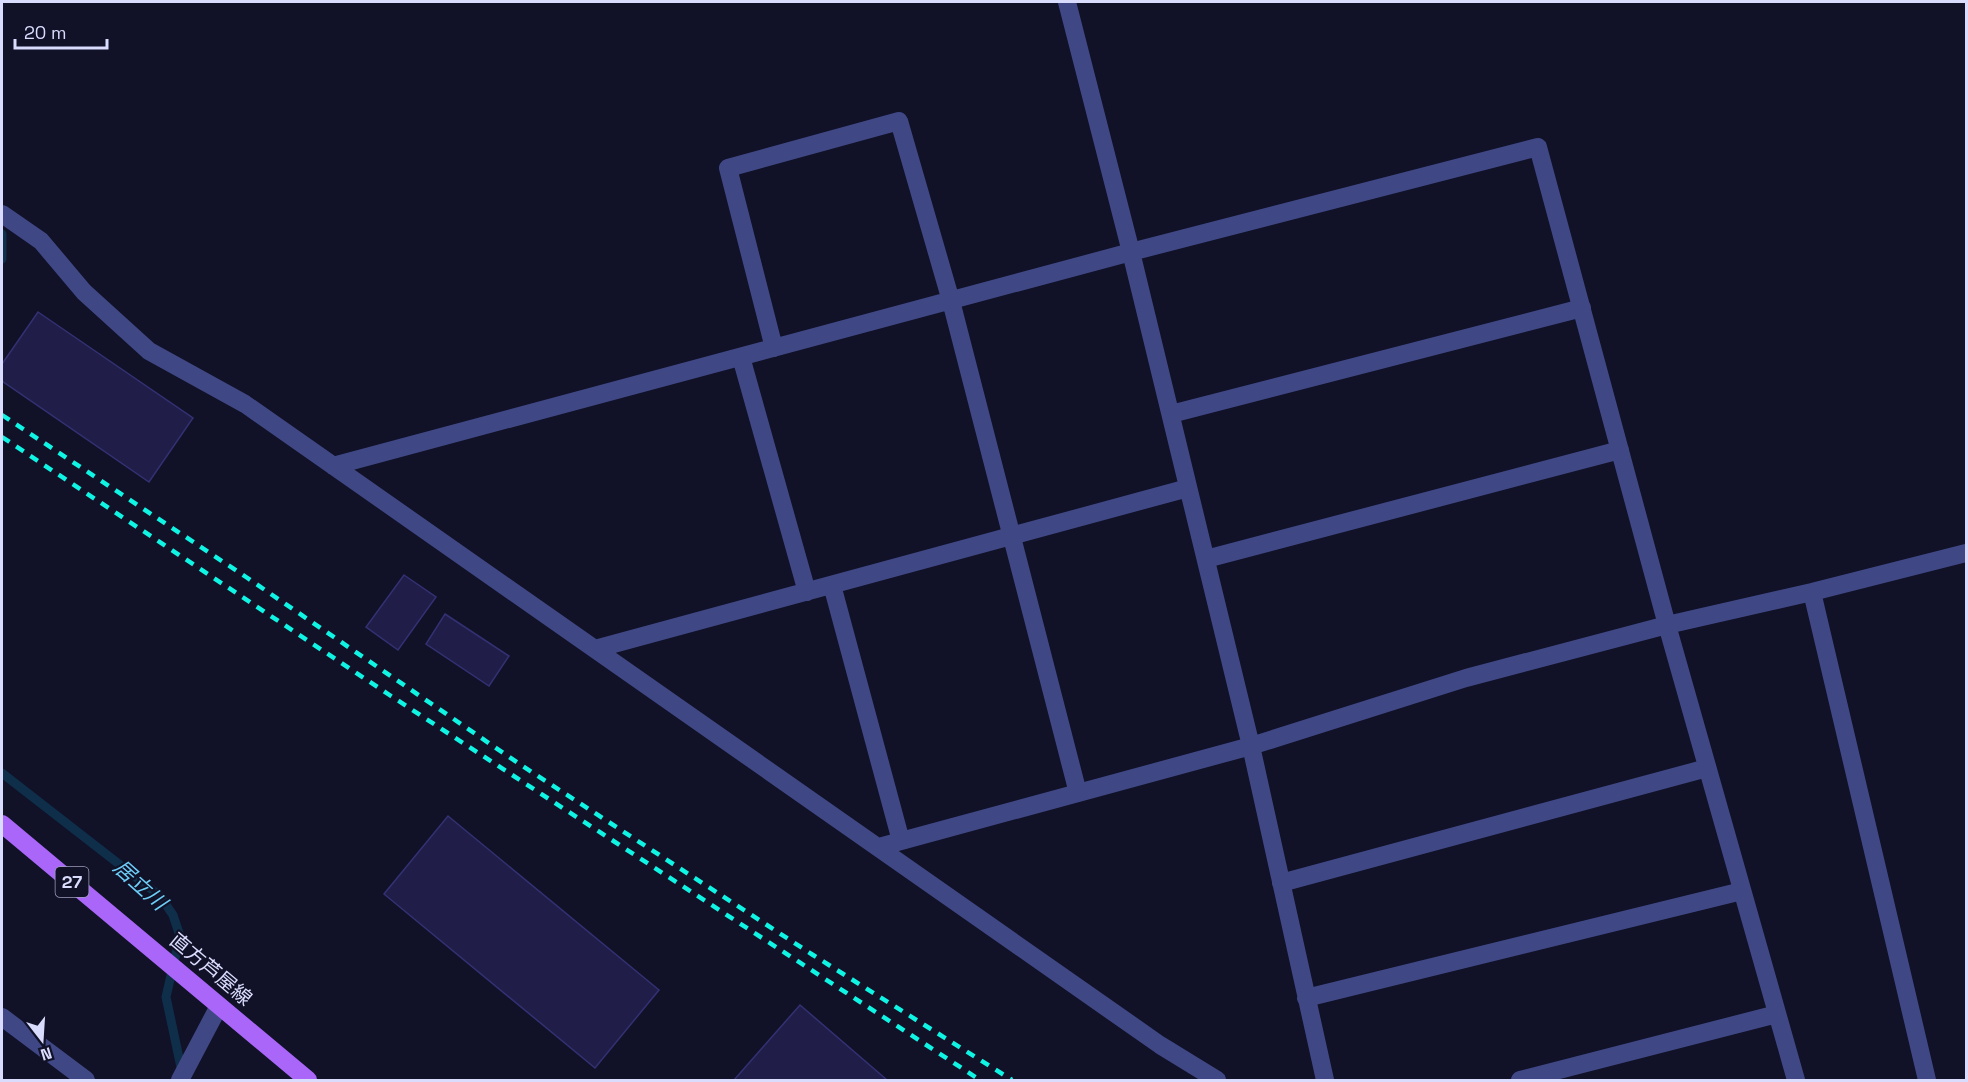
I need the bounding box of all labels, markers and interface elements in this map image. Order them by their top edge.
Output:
scale bar [15,12,106,50]
text: 20 m [24,21,67,44]
water label: 居立川 [108,854,174,917]
road number: 27 [56,867,88,897]
street label: 直方芦屋線 [164,927,258,1011]
north arrow [12,1010,72,1070]
text: N [38,1042,54,1065]

